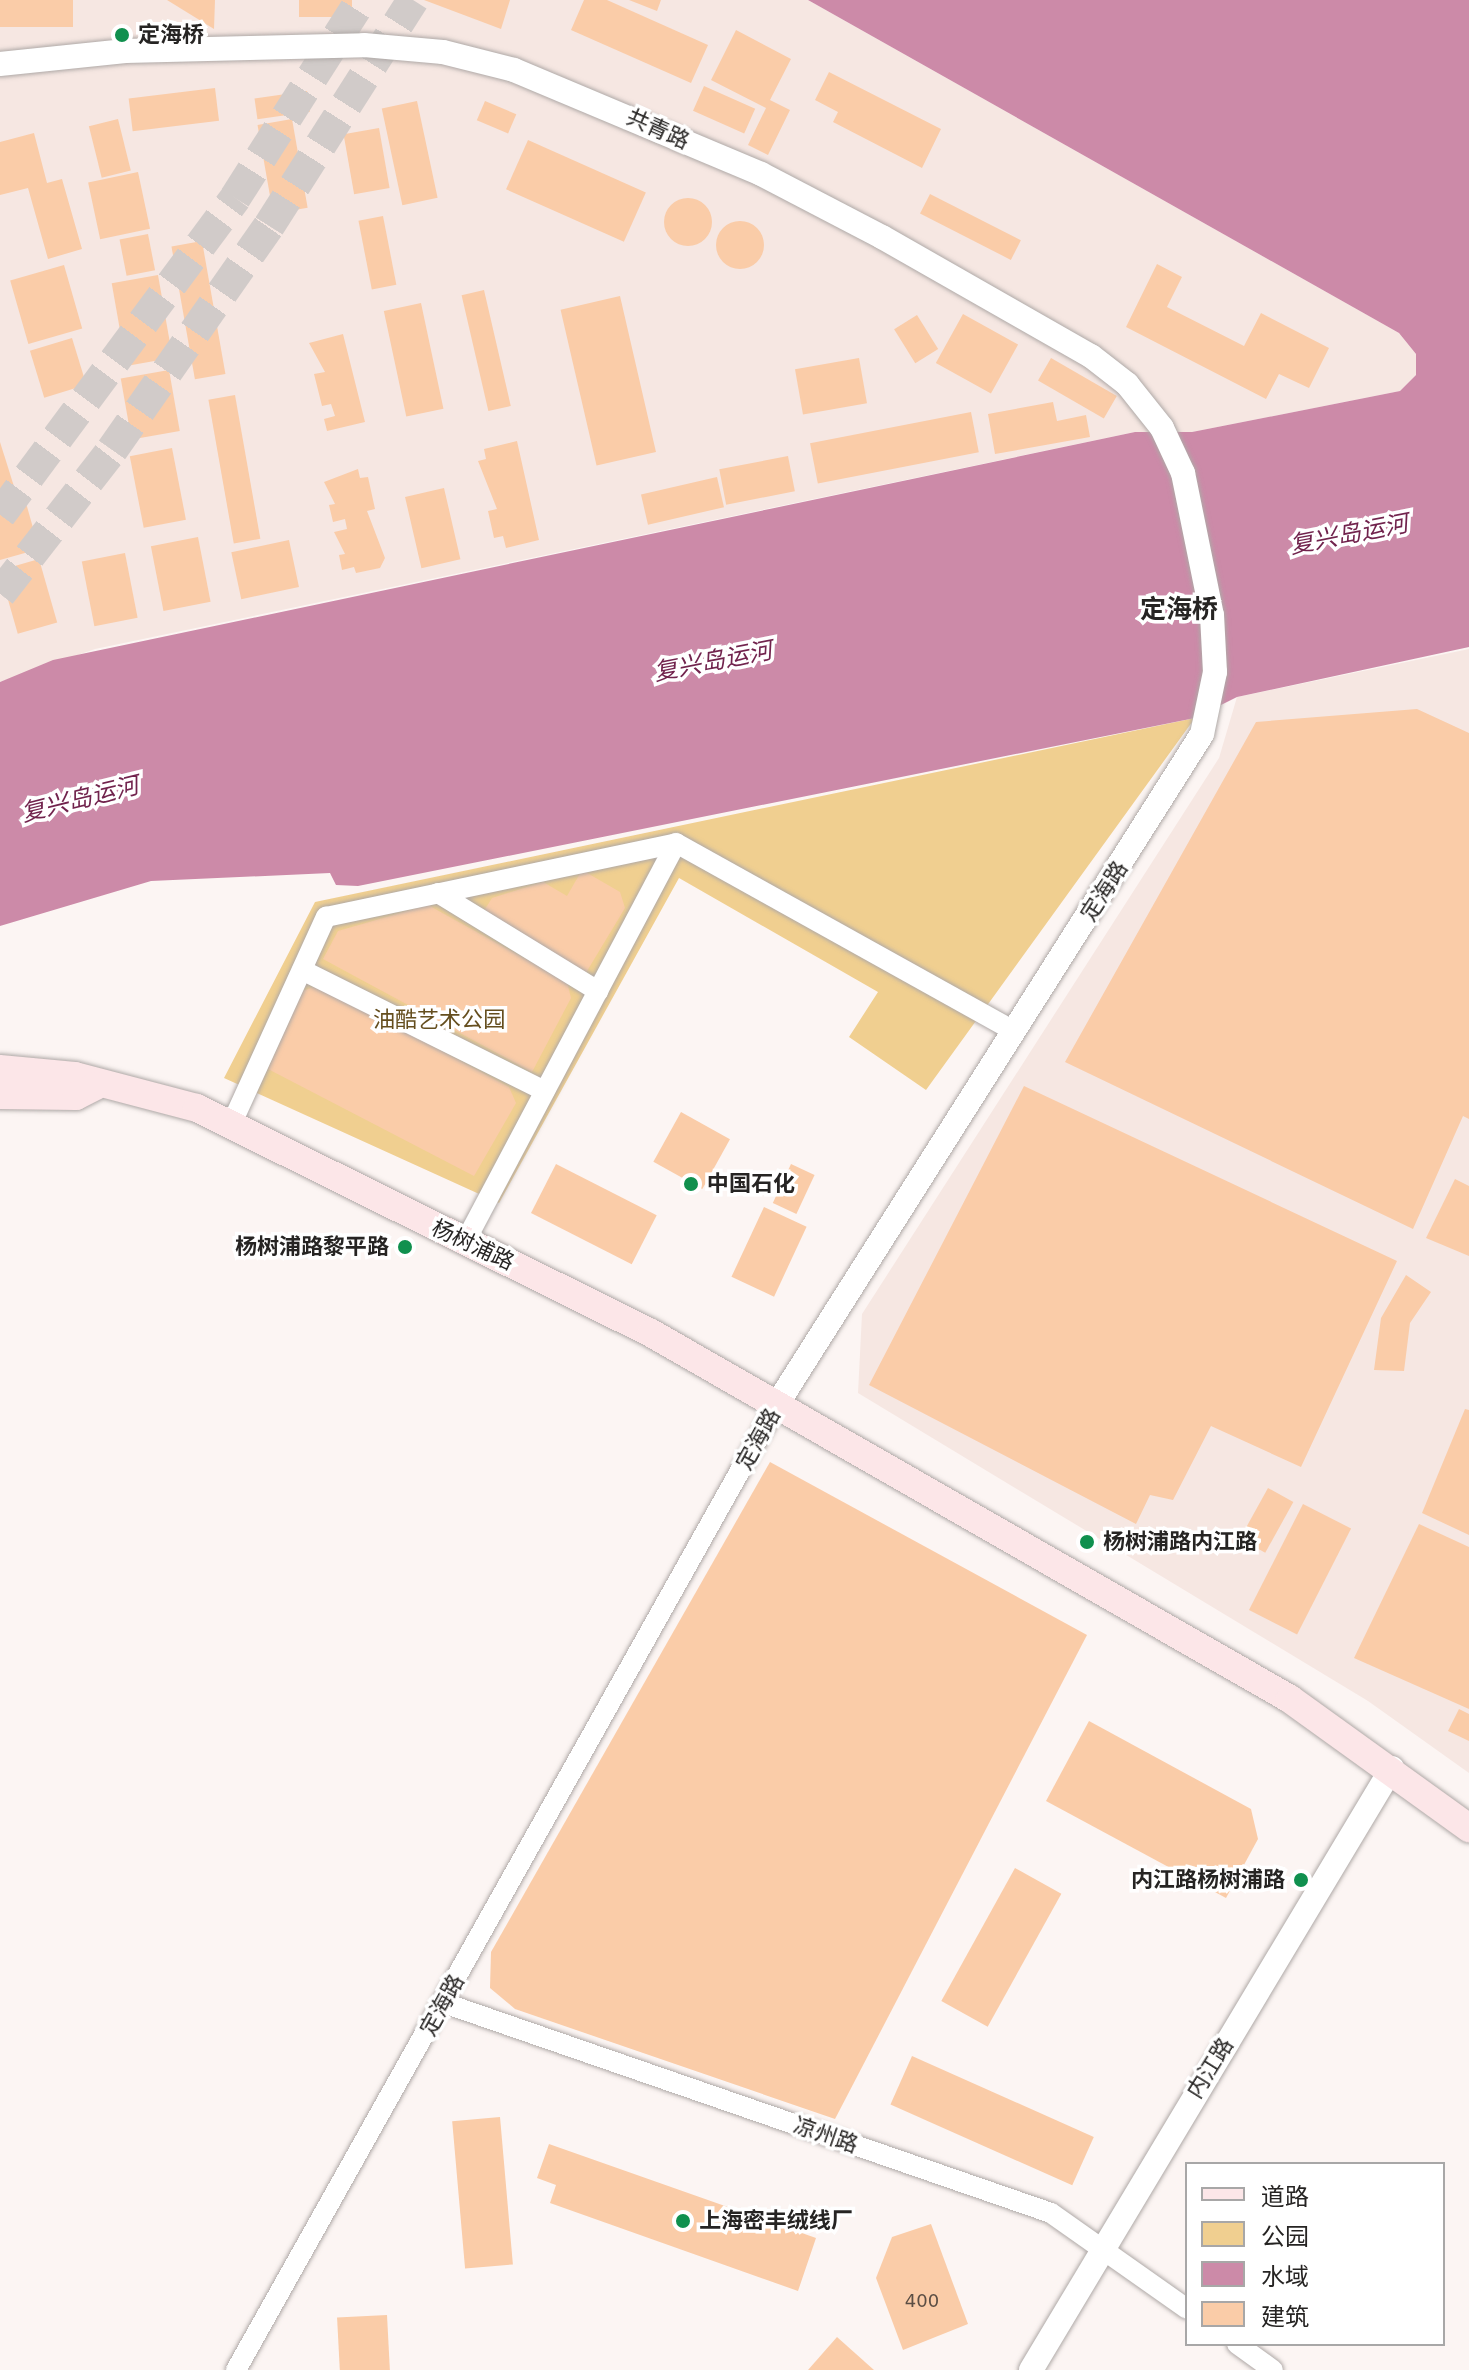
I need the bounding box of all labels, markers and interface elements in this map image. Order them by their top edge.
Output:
place label: 定海桥 [138,22,204,48]
marker: 定海桥 [113,26,131,44]
street label: 共青路 [622,104,694,154]
water label: 复兴岛运河 [1287,509,1411,561]
district label: 定海桥 [1140,594,1218,626]
water label: 复兴岛运河 [651,636,775,688]
water label: 复兴岛运河 [18,772,142,828]
street label: 定海路 [1075,856,1133,926]
park label: 油酷艺术公园 [373,1007,505,1033]
place label: 中国石化 [707,1171,795,1197]
marker: 中国石化 [682,1175,700,1193]
street label: 杨树浦路 [428,1214,518,1276]
place label: 杨树浦路黎平路 [235,1234,389,1260]
marker: 杨树浦路黎平路 [396,1238,414,1256]
street label: 定海路 [730,1404,786,1474]
place label: 杨树浦路内江路 [1103,1529,1257,1555]
marker: 杨树浦路内江路 [1078,1533,1096,1551]
place label: 内江路杨树浦路 [1131,1867,1285,1893]
marker: 内江路杨树浦路 [1292,1871,1310,1889]
street label: 定海路 [414,1970,470,2040]
street label: 内江路 [1181,2033,1239,2103]
street label: 凉州路 [791,2112,861,2158]
legend [1185,2162,1445,2346]
text: 道路 [1261,2183,1309,2211]
place label: 上海密丰绒线厂 [699,2208,853,2234]
marker: 上海密丰绒线厂 [674,2212,692,2230]
text: 公园 [1261,2223,1309,2251]
text: 水域 [1261,2263,1309,2291]
house number: 400 [905,2290,939,2312]
text: 建筑 [1261,2303,1309,2331]

